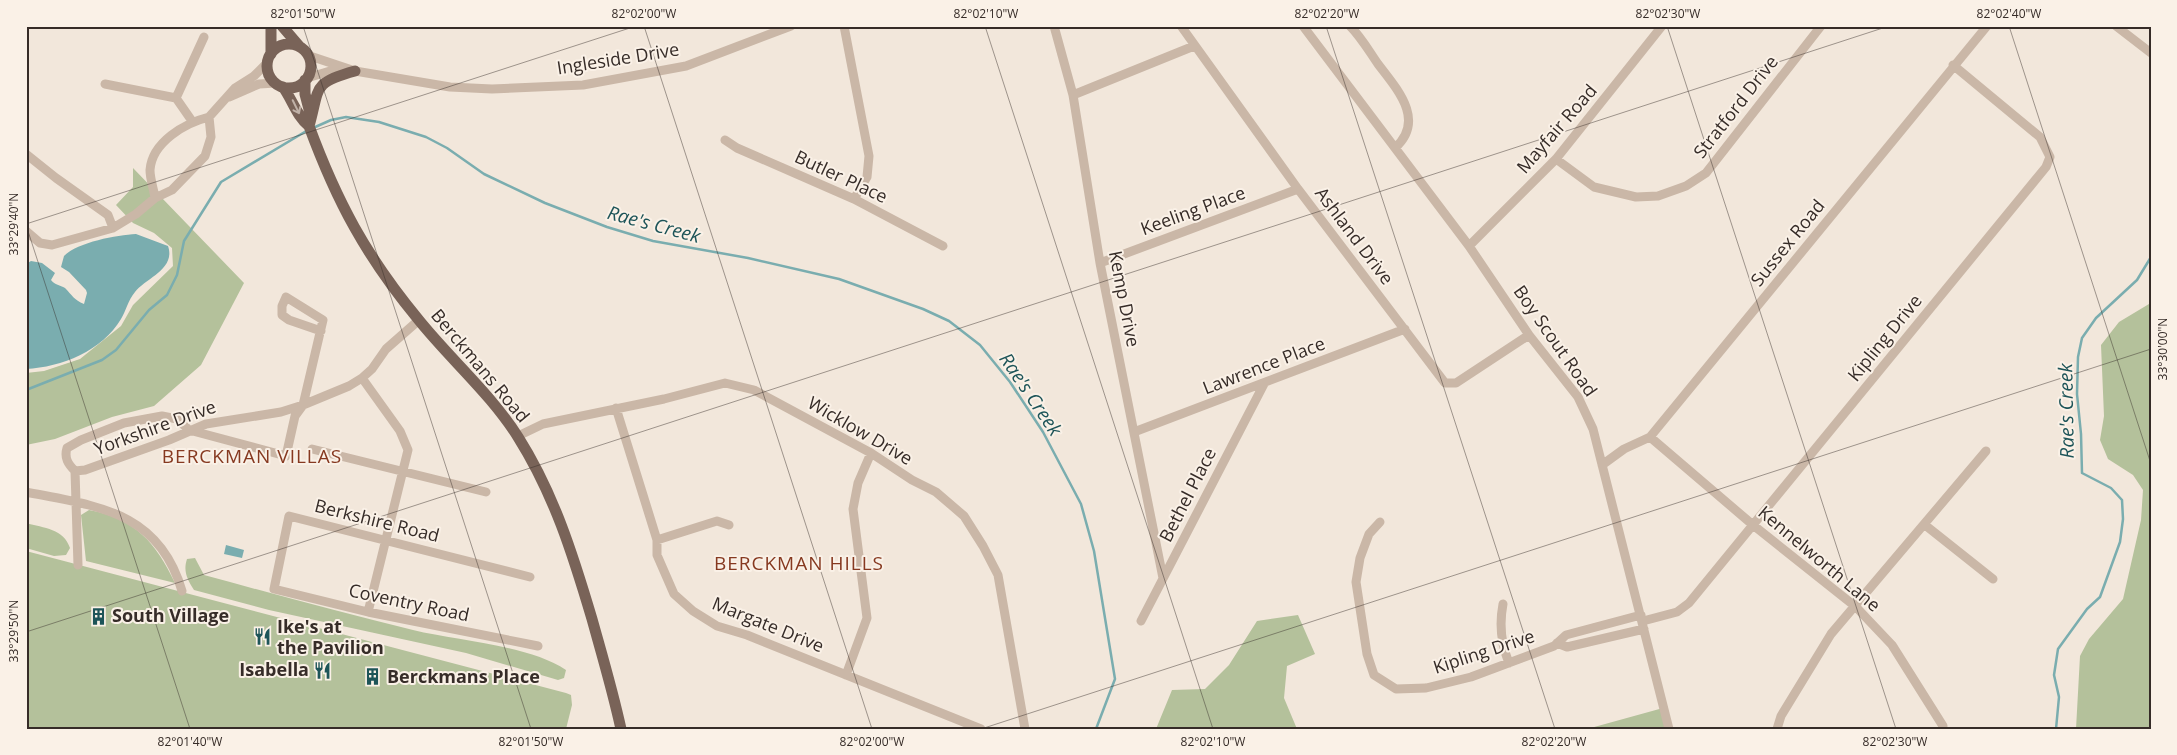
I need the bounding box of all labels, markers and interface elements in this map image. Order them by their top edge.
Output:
text: 82°01'50"W [271,5,335,22]
text: 82°02'00"W [612,5,676,22]
text: 82°02'10"W [954,5,1018,22]
text: 82°02'20"W [1295,5,1359,22]
text: 82°02'30"W [1636,5,1700,22]
text: 82°02'40"W [1977,5,2041,22]
street label: Ingleside Drive [555,37,681,80]
street label: Stratford Drive [1688,50,1783,163]
street label: Mayfair Road [1511,79,1602,178]
one-way arrow [292,99,301,114]
street label: Butler Place [791,144,892,208]
street label: Keeling Place [1137,180,1248,240]
street label: Ashland Drive [1310,182,1399,289]
text: 33°29'40"N [5,193,22,255]
street label: Sussex Road [1745,194,1830,291]
water label: Rae's Creek [605,199,704,249]
street label: Kemp Drive [1104,249,1146,349]
street label: Boy Scout Road [1509,280,1603,401]
street label: Kipling Drive [1842,289,1927,386]
street label: Berckmans Road [426,304,535,427]
text: 33°30'00"N [2154,318,2171,380]
street label: Lawrence Place [1199,331,1328,399]
water label: Rae's Creek [994,347,1069,441]
water label: Rae's Creek [2052,362,2080,459]
street label: Wicklow Drive [804,390,917,470]
street label: Yorkshire Drive [90,394,219,460]
district label: BERCKMAN VILLAS [162,443,342,469]
street label: Bethel Place [1153,443,1221,546]
street label: Berkshire Road [312,493,442,547]
street label: Kennelworth Lane [1753,500,1886,616]
district label: BERCKMAN HILLS [714,550,884,576]
street label: Coventry Road [347,578,472,627]
street label: Margate Drive [709,591,828,657]
text: 33°29'50"N [5,600,22,662]
place label: South Village [112,603,229,627]
building icon: South Village [88,606,108,626]
place label: Ike's at the Pavilion [277,614,384,659]
street label: Kipling Drive [1430,623,1537,679]
restaurant icon: Ike's at the Pavilion [253,627,273,647]
place label: Isabella [239,657,309,681]
restaurant icon: Isabella [313,660,333,680]
place label: Berckmans Place [387,664,540,688]
building icon: Berckmans Place [363,667,383,687]
text: 82°01'40"W [158,733,222,750]
text: 82°01'50"W [499,733,563,750]
text: 82°02'00"W [840,733,904,750]
text: 82°02'10"W [1181,733,1245,750]
text: 82°02'20"W [1522,733,1586,750]
text: 82°02'30"W [1863,733,1927,750]

